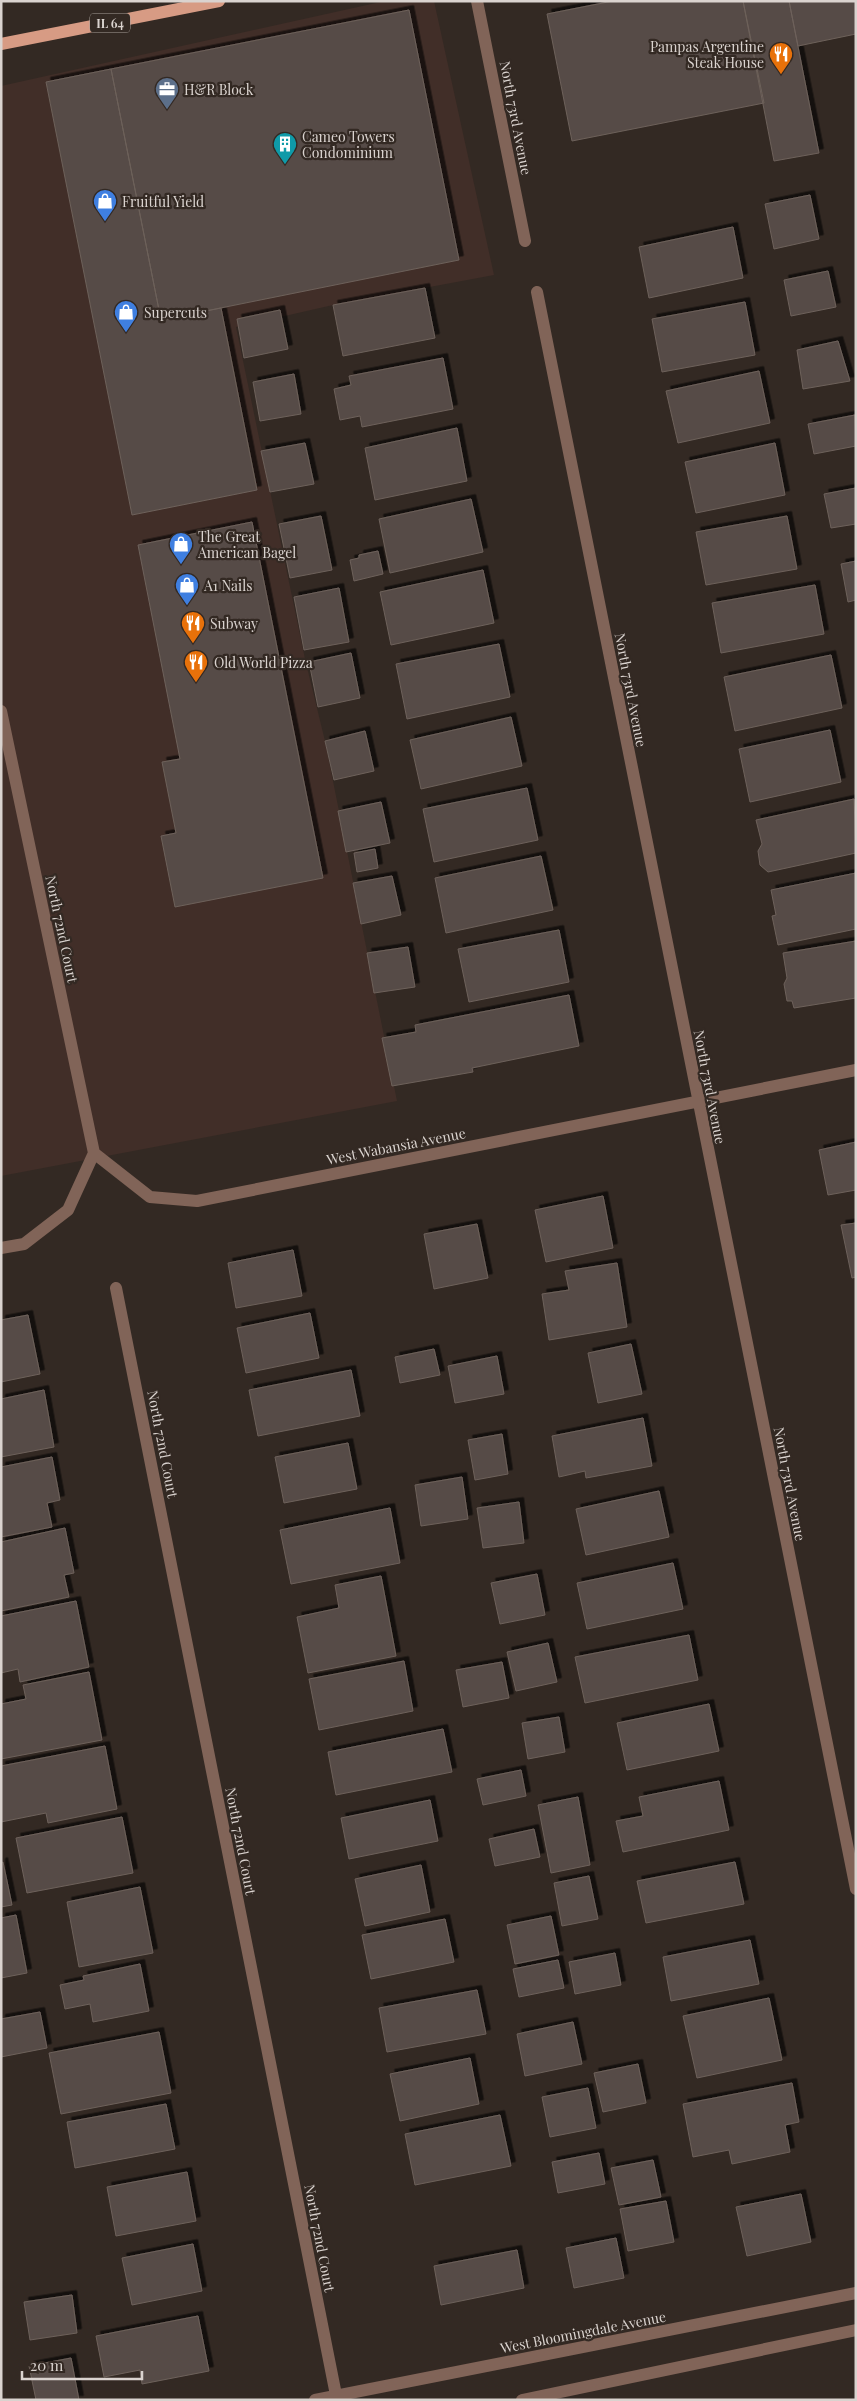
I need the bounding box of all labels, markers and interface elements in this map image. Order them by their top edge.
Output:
road number: IL 64 [90,13,130,32]
place label: Pampas Argentine Steak House [650,37,764,72]
restaurant icon: Pampas Argentine Steak House [768,41,794,75]
street label: North 73rd Avenue [496,59,536,177]
office icon: H&R Block [154,76,180,110]
place label: H&R Block [184,80,254,99]
place label: Cameo Towers Condominium [302,127,395,162]
building icon: Cameo Towers Condominium [272,131,298,165]
shop icon: Fruitful Yield [92,188,118,222]
place label: Fruitful Yield [122,192,204,211]
shop icon: Supercuts [113,299,139,333]
place label: Supercuts [144,303,207,322]
place label: The Great American Bagel [197,527,296,562]
shop icon: The Great American Bagel [168,531,194,565]
shop icon: A1 Nails [174,572,200,606]
place label: A1 Nails [203,576,252,595]
restaurant icon: Subway [180,610,206,644]
place label: Subway [210,614,258,633]
street label: North 73rd Avenue [611,631,651,749]
restaurant icon: Old World Pizza [183,649,209,683]
place label: Old World Pizza [214,653,313,672]
street label: North 72nd Court [41,874,83,985]
street label: North 73rd Avenue [690,1028,730,1146]
street label: West Wabansia Avenue [324,1123,467,1169]
street label: North 72nd Court [143,1389,183,1500]
street label: North 73rd Avenue [770,1425,810,1543]
street label: North 72nd Court [221,1786,261,1897]
street label: North 72nd Court [300,2183,340,2294]
street label: West Bloomingdale Avenue [498,2307,667,2358]
scale bar [22,2348,142,2380]
text: 20 m [30,2355,64,2375]

